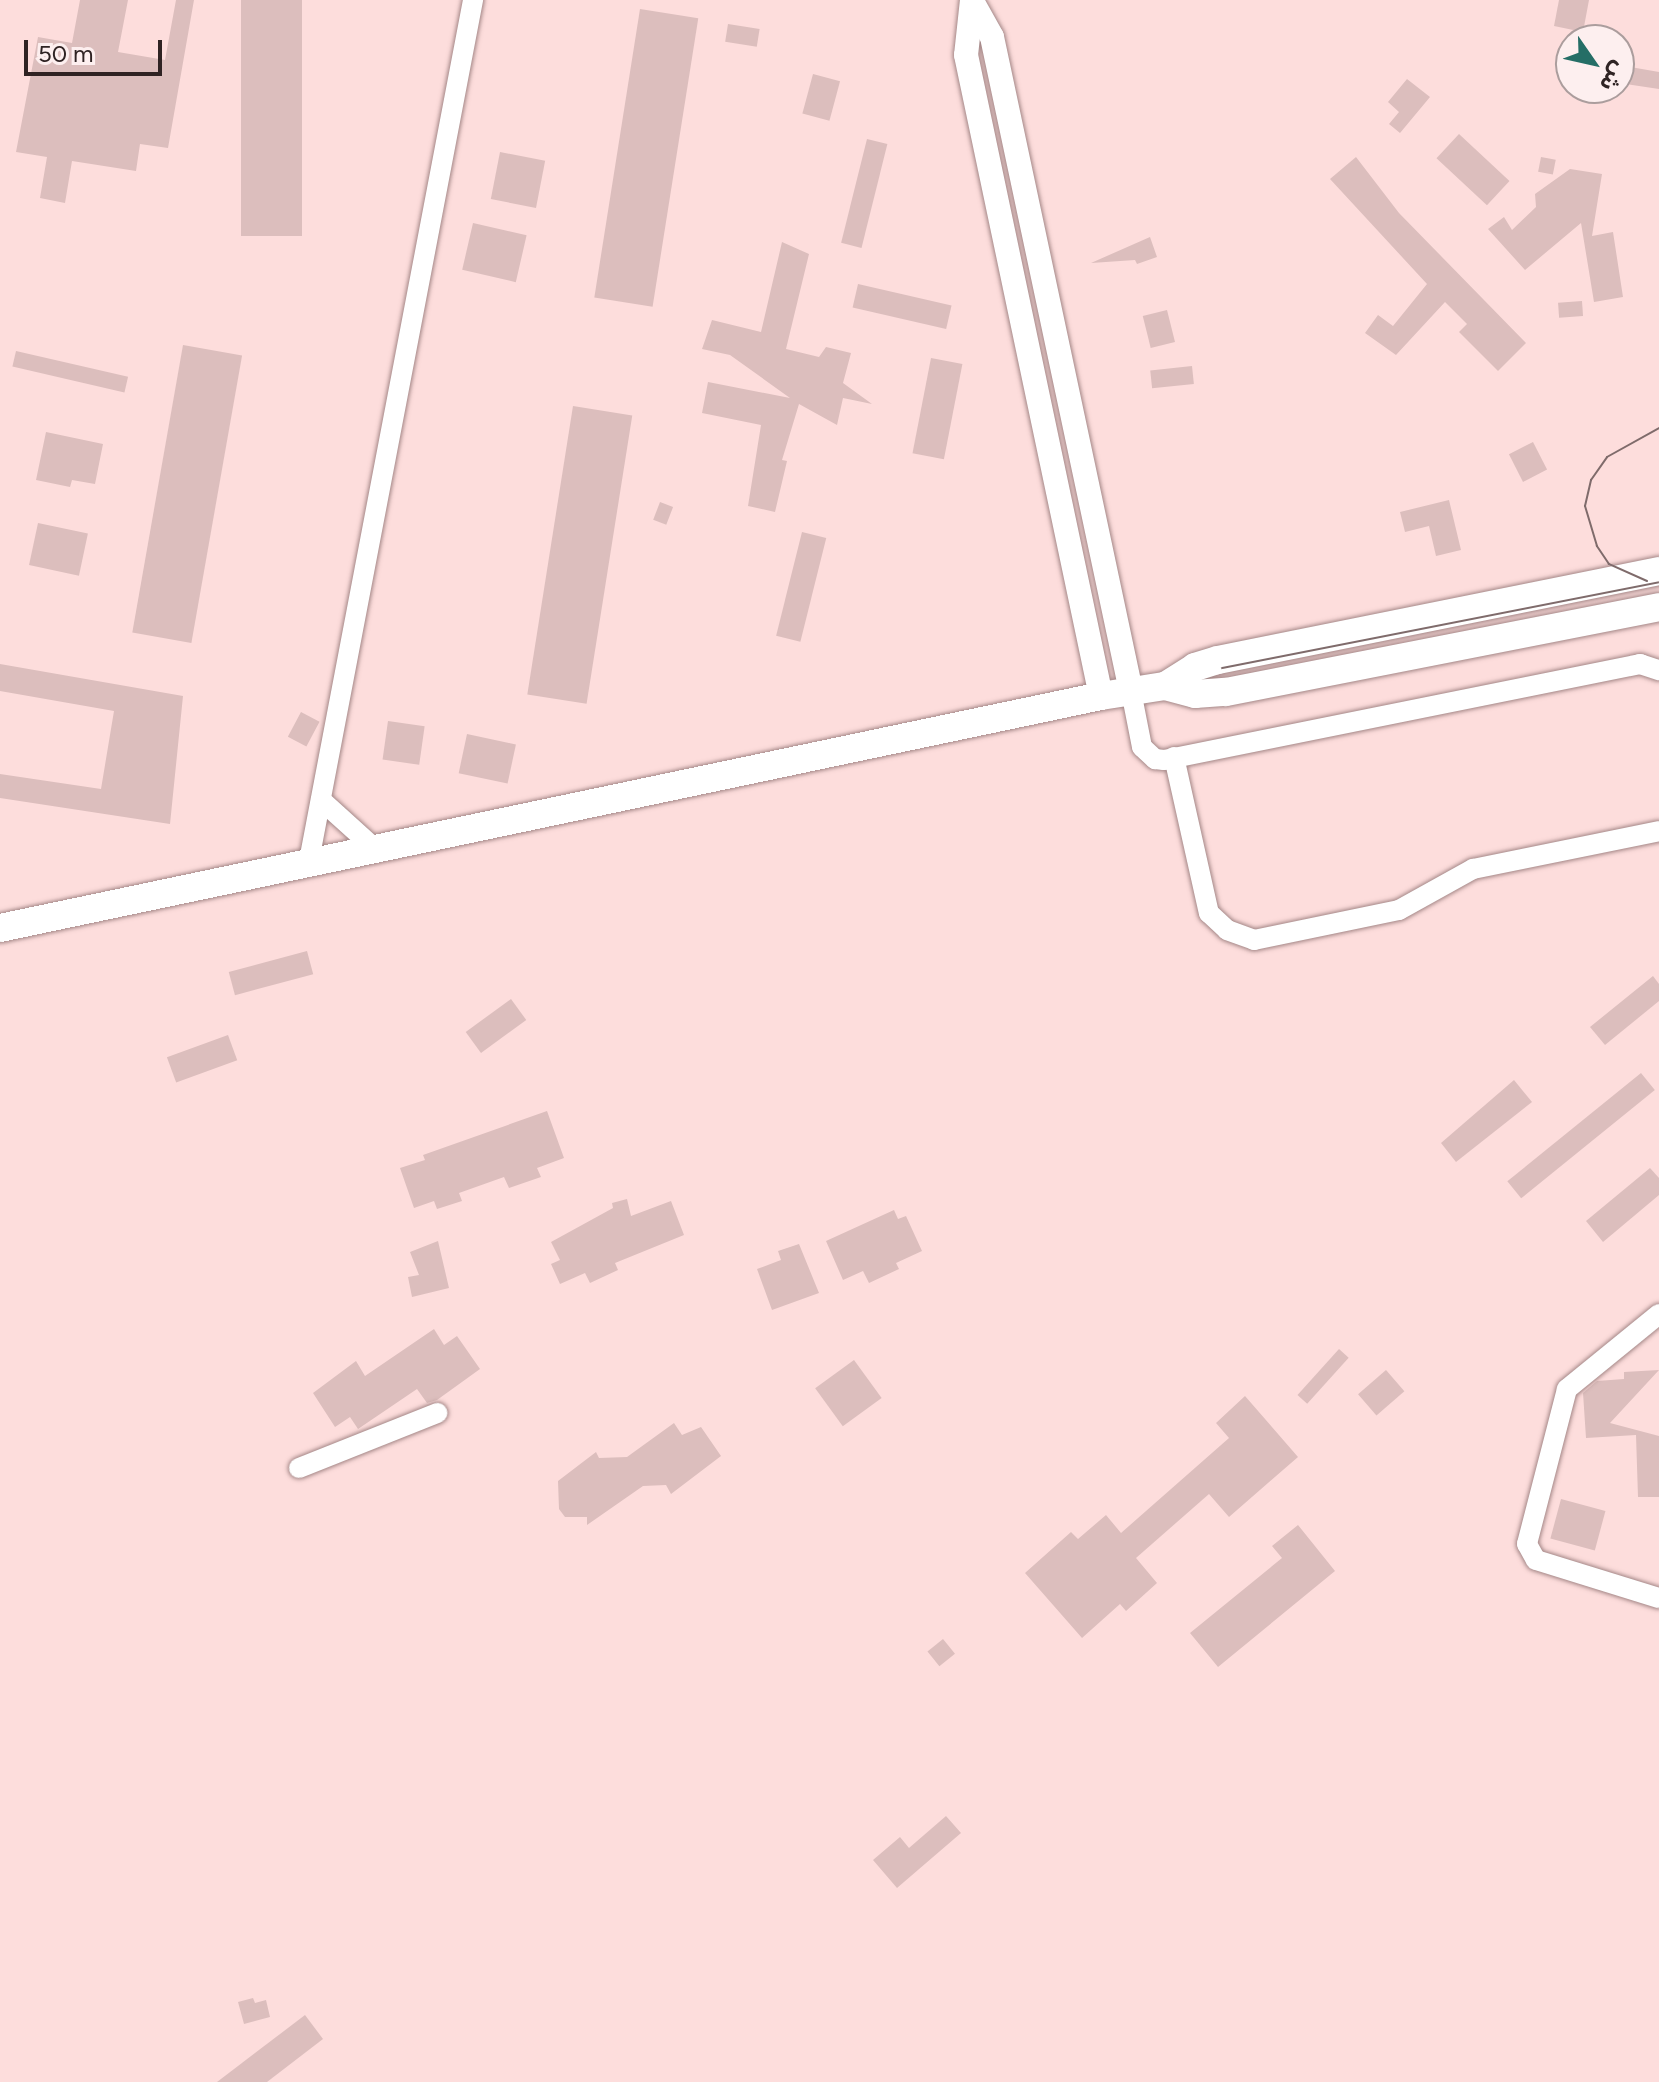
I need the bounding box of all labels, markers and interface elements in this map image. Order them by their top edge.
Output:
scale bar [28,24,166,74]
north arrow [1555,24,1635,104]
text: 50 m [38,39,94,68]
text: ش [1594,57,1633,97]

